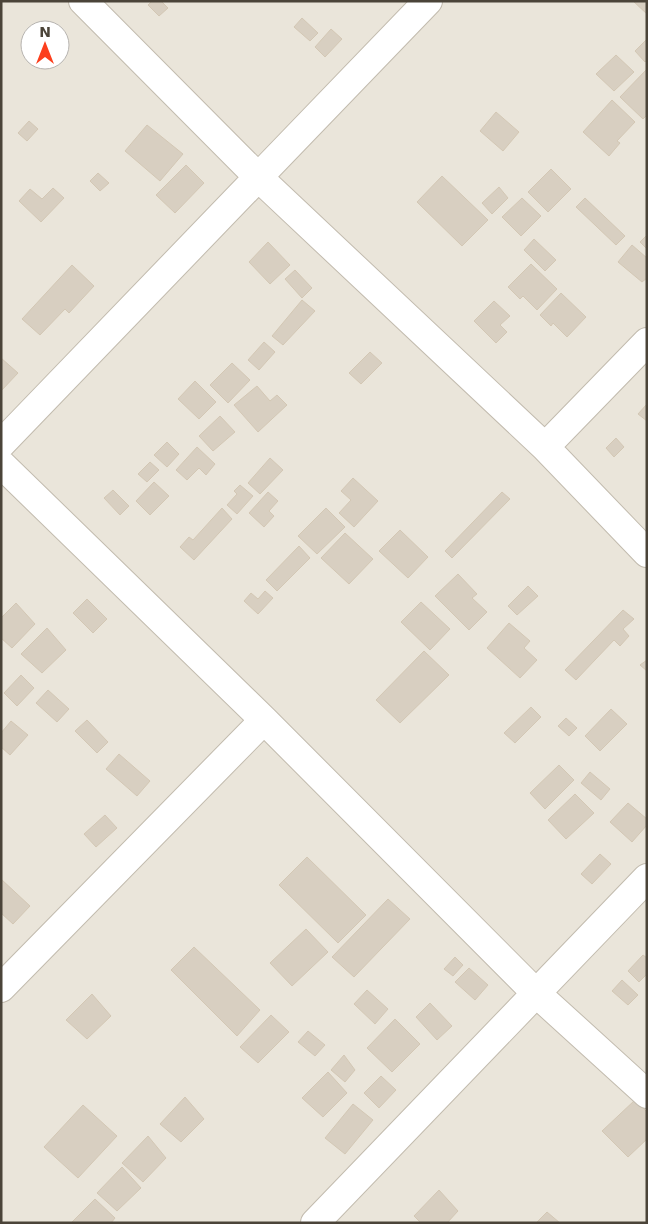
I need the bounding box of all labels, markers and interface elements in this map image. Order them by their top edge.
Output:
north arrow [20,20,70,70]
text: N [39,24,51,40]

